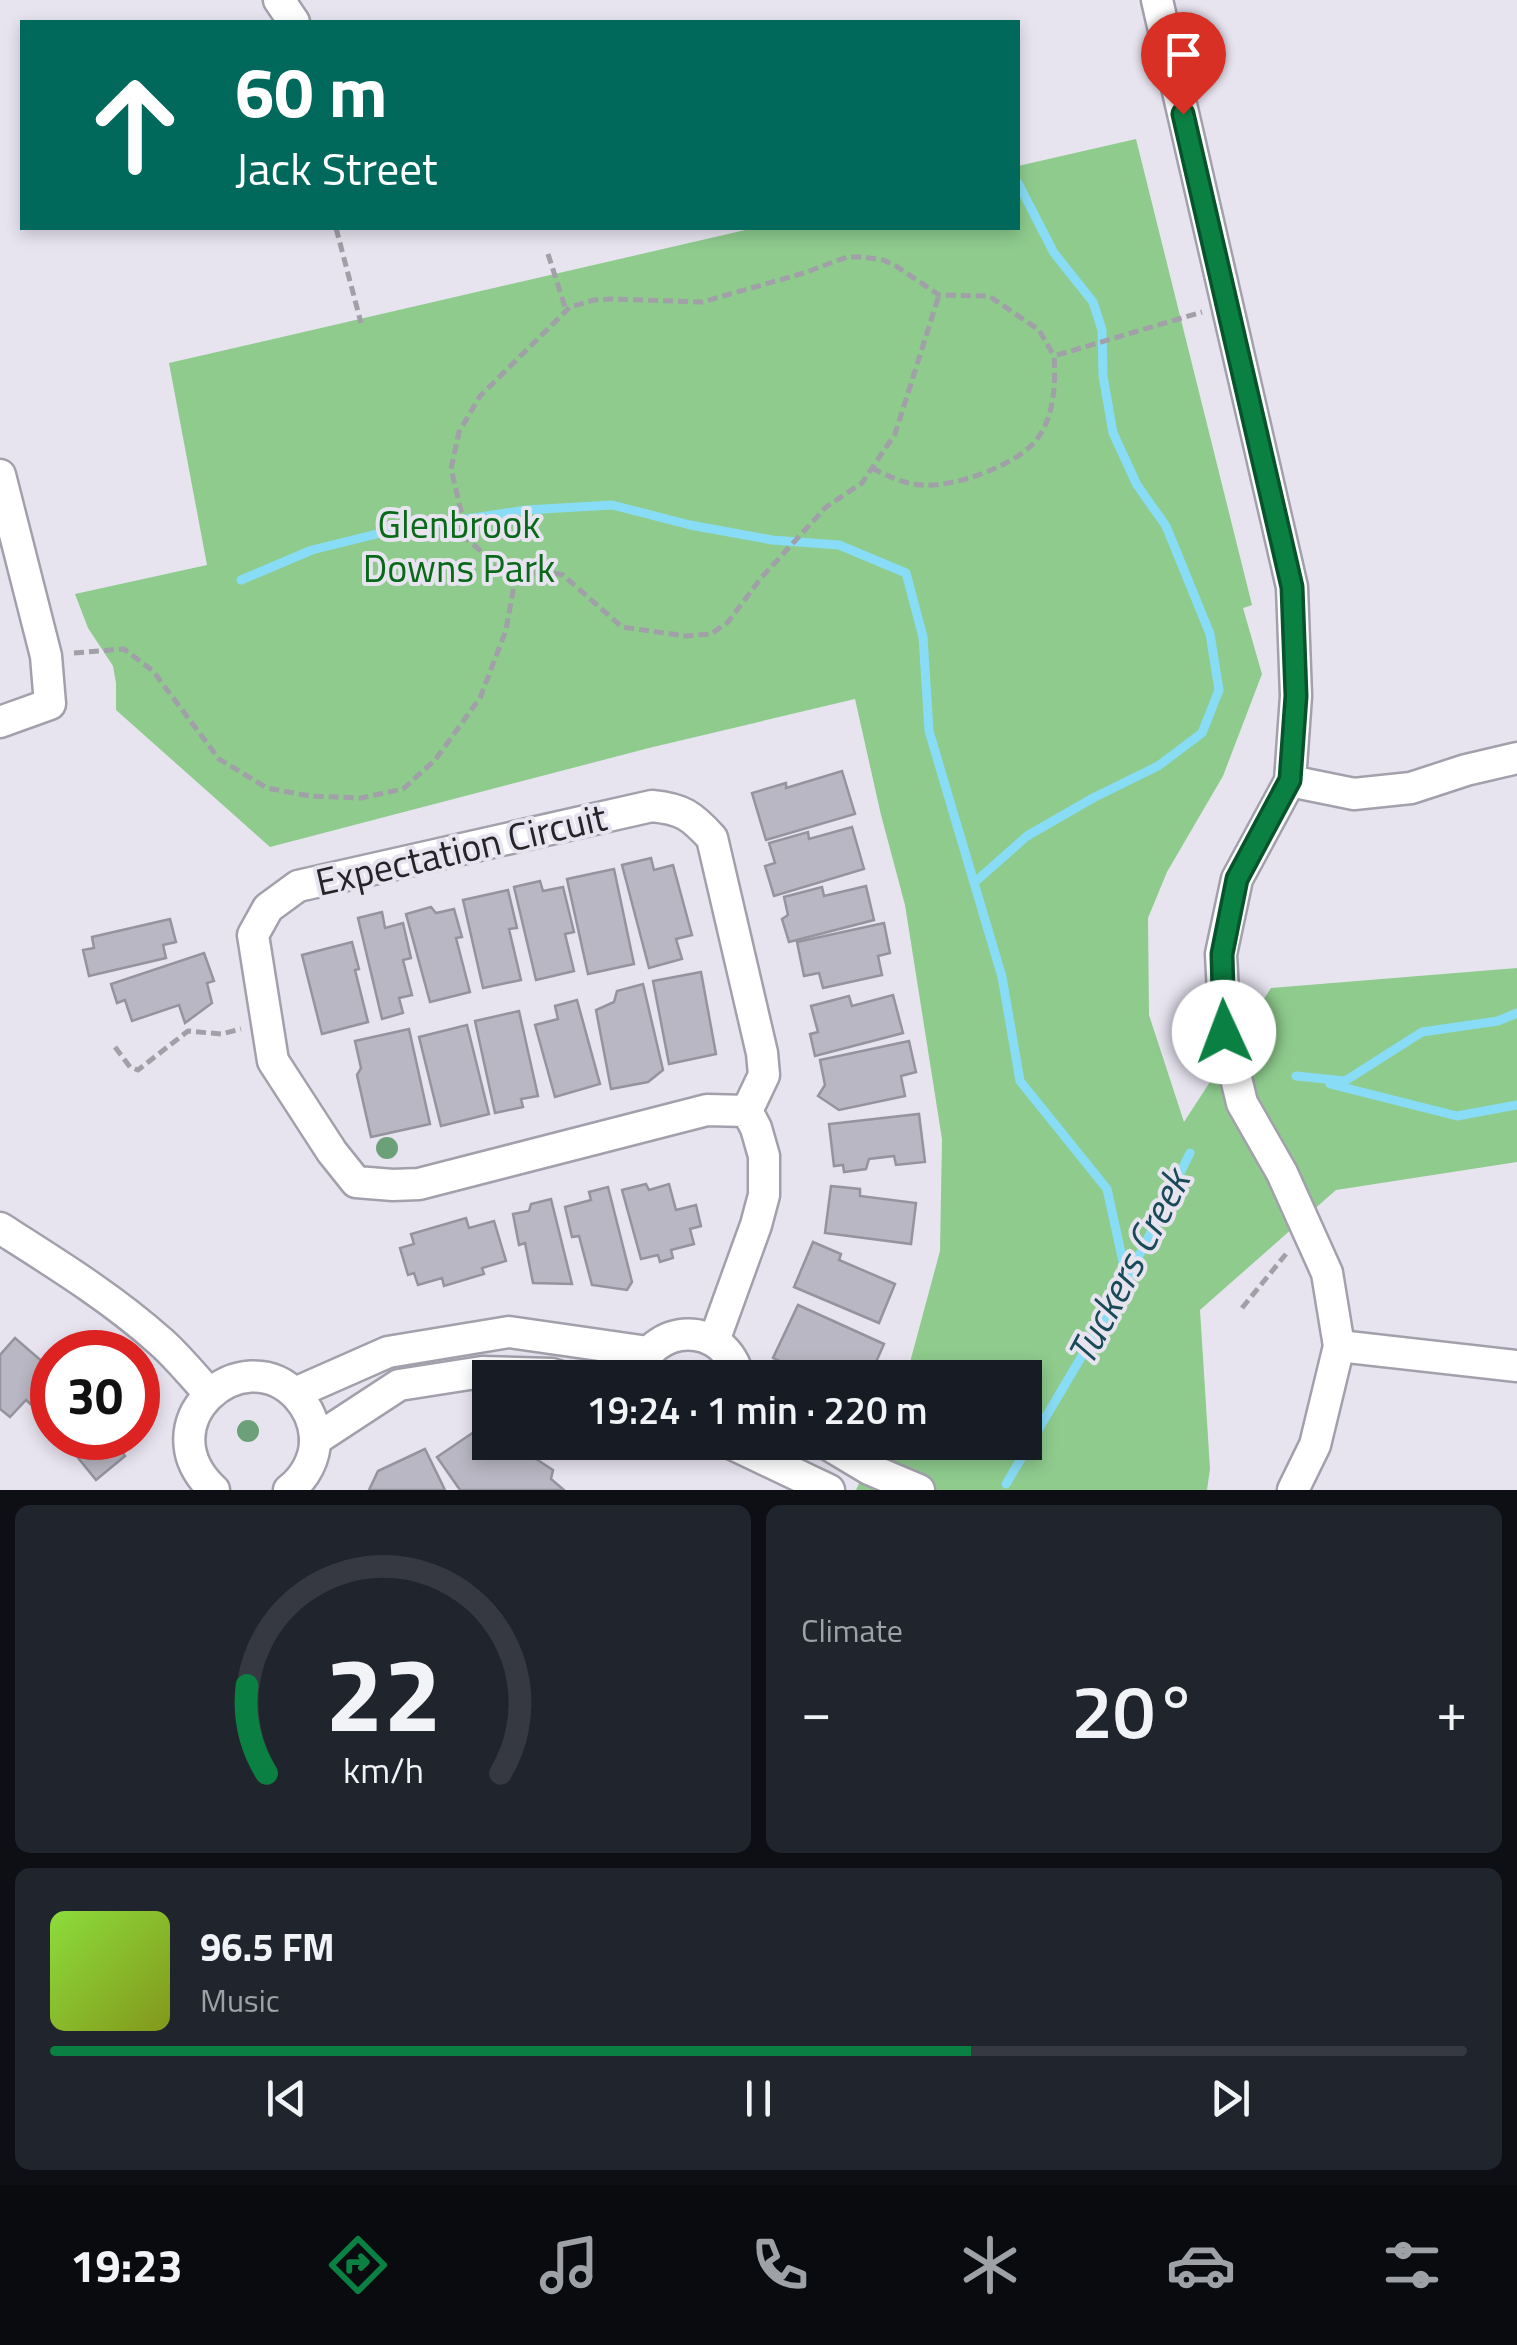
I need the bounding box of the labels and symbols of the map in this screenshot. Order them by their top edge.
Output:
pin [1141,12,1226,115]
park label: Glenbrook Downs Park [363,495,555,597]
street label: Expectation Circuit [310,787,612,911]
position arrow [1172,980,1276,1084]
water label: Tuckers Creek [1051,1155,1207,1376]
speed limit sign: 30 [30,1330,160,1460]

